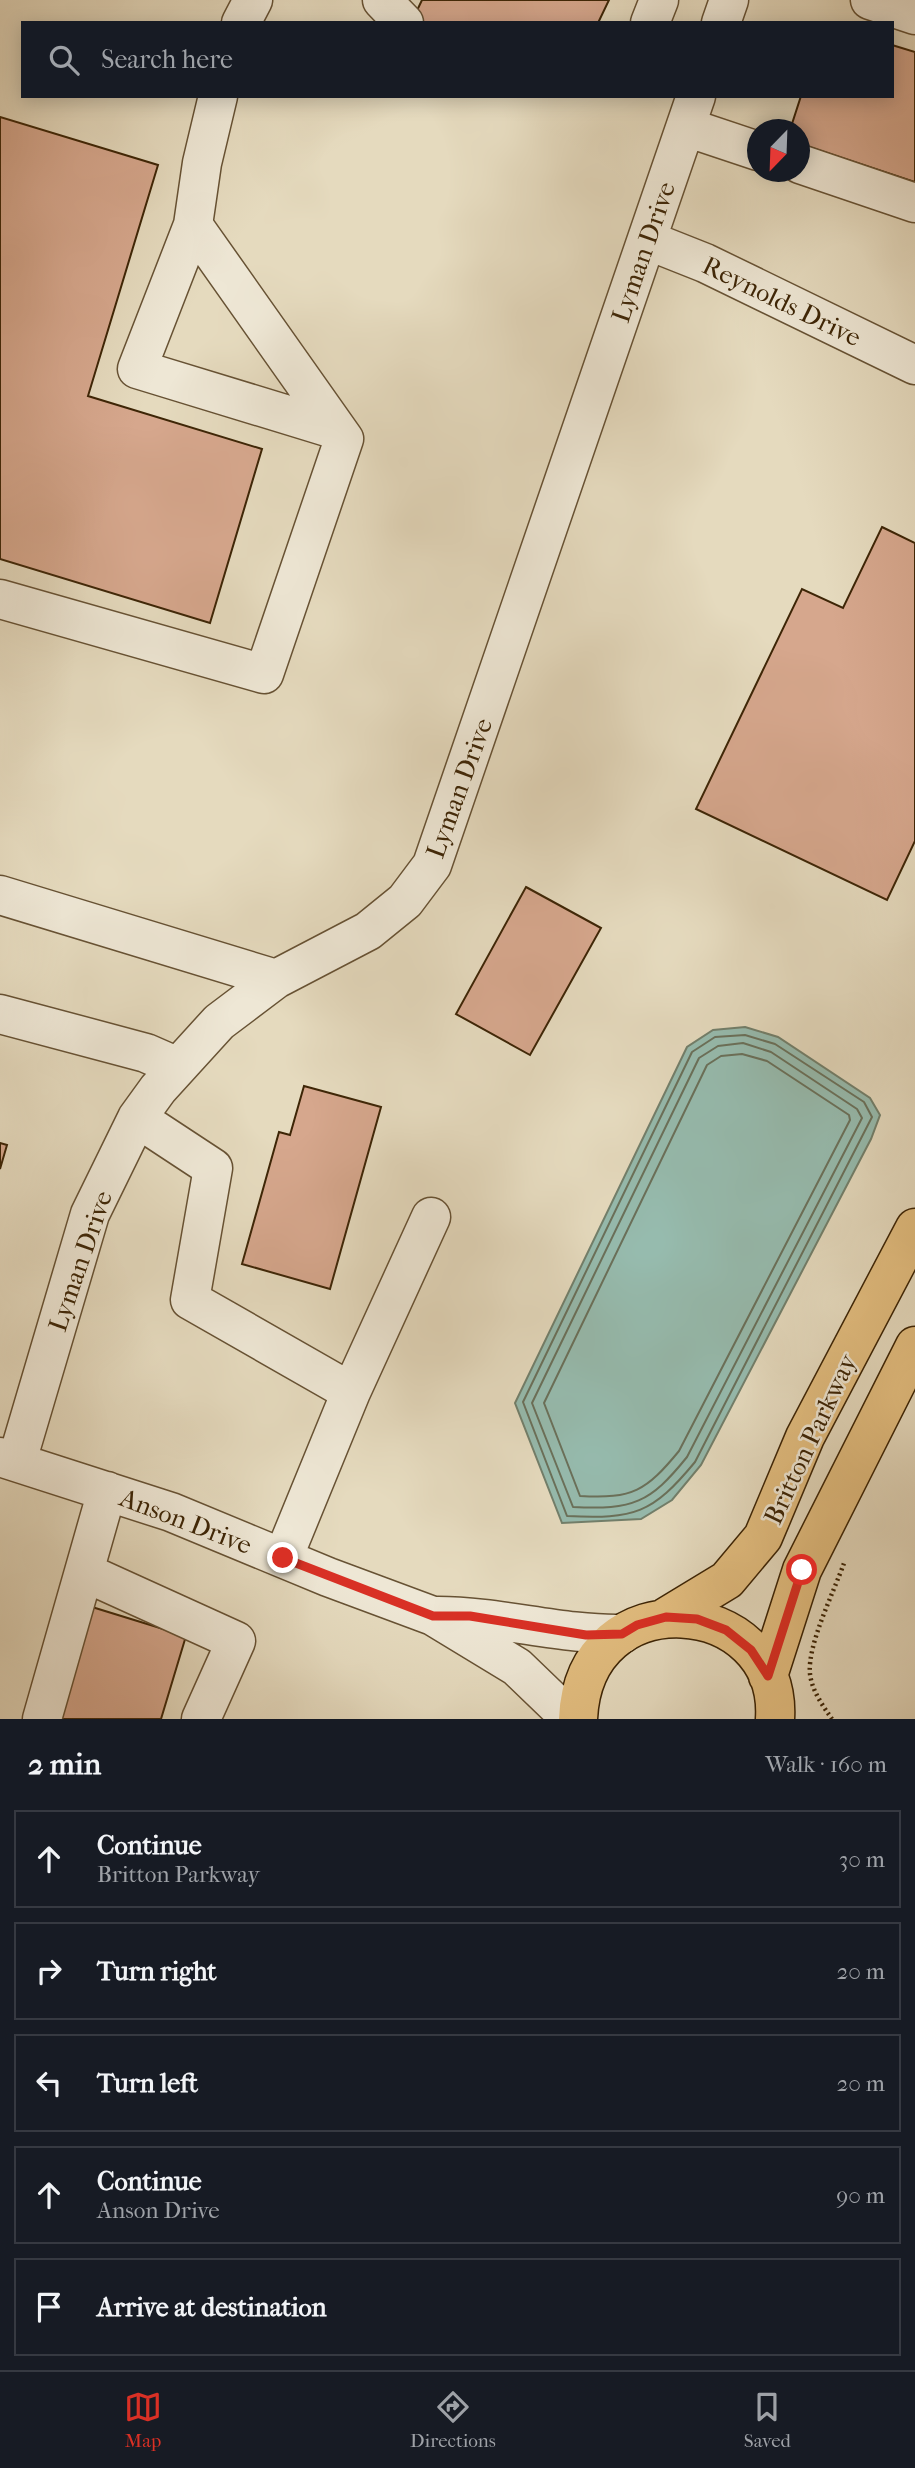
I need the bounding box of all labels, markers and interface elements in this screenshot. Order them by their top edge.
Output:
search box [21,21,894,98]
icon: search [45,41,83,79]
text: Search here [101,44,233,75]
north arrow [747,119,810,182]
street label: Lyman Drive [605,178,682,327]
street label: Reynolds Drive [697,250,866,353]
street label: Lyman Drive [420,714,499,862]
street label: Lyman Drive [42,1187,119,1336]
street label: Britton Parkway [758,1348,864,1529]
street label: Anson Drive [115,1482,256,1561]
route end [267,1542,298,1573]
route start [786,1554,817,1585]
text: 2 min [28,1747,101,1782]
text: Walk · 160 m [765,1751,887,1778]
text: Continue [97,1830,202,1861]
icon: ahead [30,1840,68,1878]
text: 30 m [839,1846,885,1873]
text: Britton Parkway [97,1861,260,1888]
icon: right [30,1952,68,1990]
text: Turn right [97,1956,217,1987]
text: 20 m [836,1958,885,1985]
icon: left [30,2064,68,2102]
text: Turn left [97,2068,198,2099]
text: 20 m [836,2070,885,2097]
text: Continue [97,2166,202,2197]
icon: ahead [30,2176,68,2214]
text: 90 m [836,2182,885,2209]
text: Anson Drive [97,2197,220,2224]
icon: arrive [30,2288,68,2326]
text: Arrive at destination [97,2292,327,2323]
tab: Map [124,2388,162,2452]
tab: Directions [410,2388,496,2452]
tab: Saved [744,2388,791,2452]

